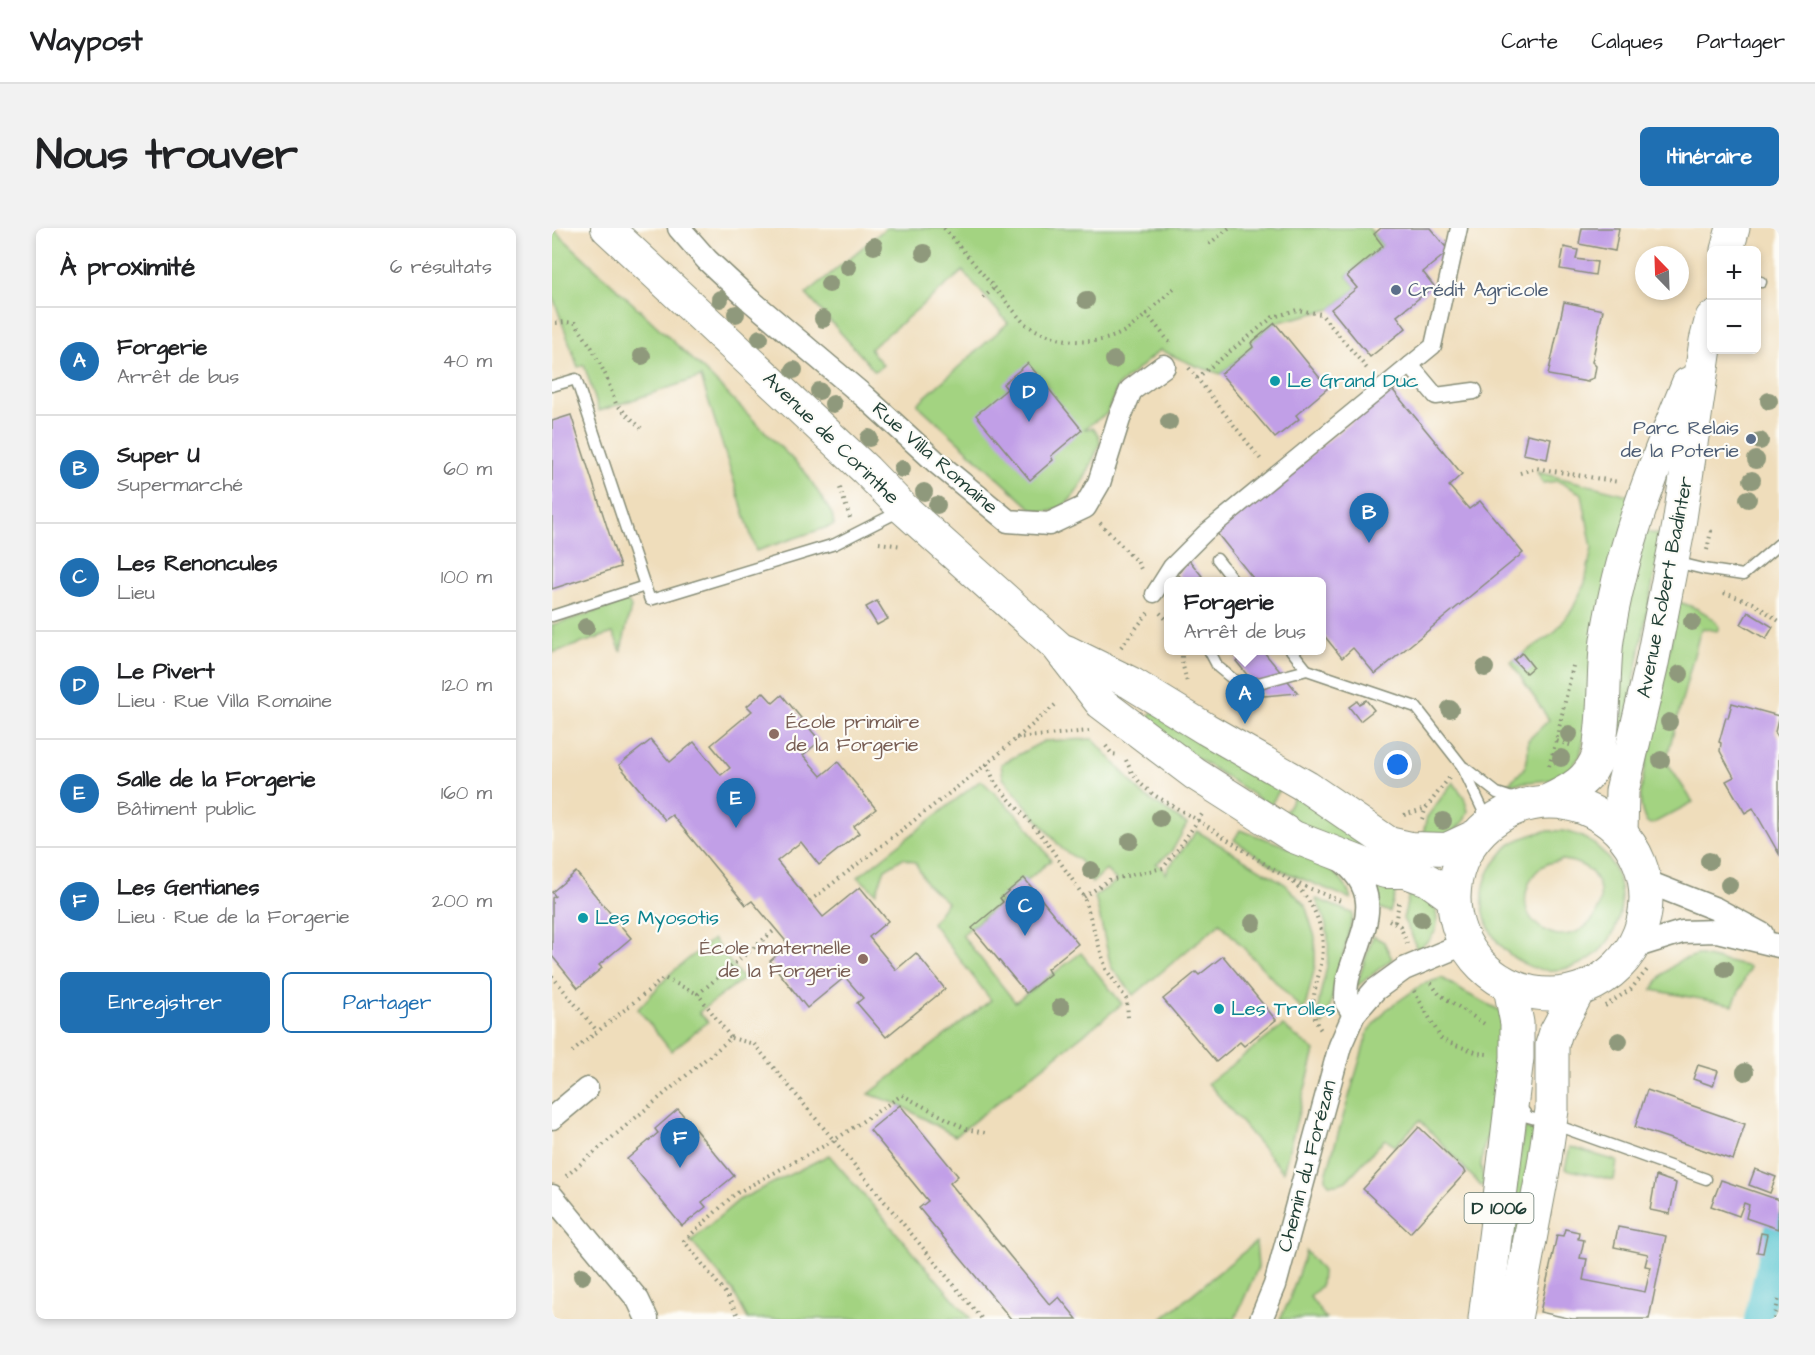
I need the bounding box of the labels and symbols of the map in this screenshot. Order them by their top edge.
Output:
north arrow [1635,246,1689,300]
place label: Crédit Agricole [1408,276,1549,305]
marker: Crédit Agricole [1389,283,1403,297]
street label: Avenue de Corinthe [756,365,906,511]
place label: Le Grand Duc [1287,367,1419,395]
pin: D [1010,372,1048,422]
marker: Le Grand Duc [1268,374,1282,388]
street label: Rue Villa Romaine [866,395,1004,521]
place label: Parc Relais de la Poterie [1621,414,1739,465]
marker: Parc Relais de la Poterie [1744,432,1758,446]
street label: Avenue Robert Badinter [1630,474,1700,700]
pin: B [1350,494,1388,543]
pin: A [1226,674,1264,724]
place label: École primaire de la Forgerie [786,708,920,760]
marker: École primaire de la Forgerie [767,727,781,741]
your location [1383,750,1412,779]
pin: E [716,778,756,828]
pin: C [1006,886,1044,936]
place label: Les Myosotis [595,904,719,933]
marker: Les Myosotis [576,911,590,925]
place label: École maternelle de la Forgerie [700,934,851,986]
marker: École maternelle de la Forgerie [856,952,870,966]
place label: Les Trolles [1231,995,1336,1023]
marker: Les Trolles [1212,1002,1226,1016]
street label: Chemin du Forézan [1271,1077,1343,1255]
pin: F [660,1118,700,1168]
road number: D 1006 [1464,1193,1534,1223]

